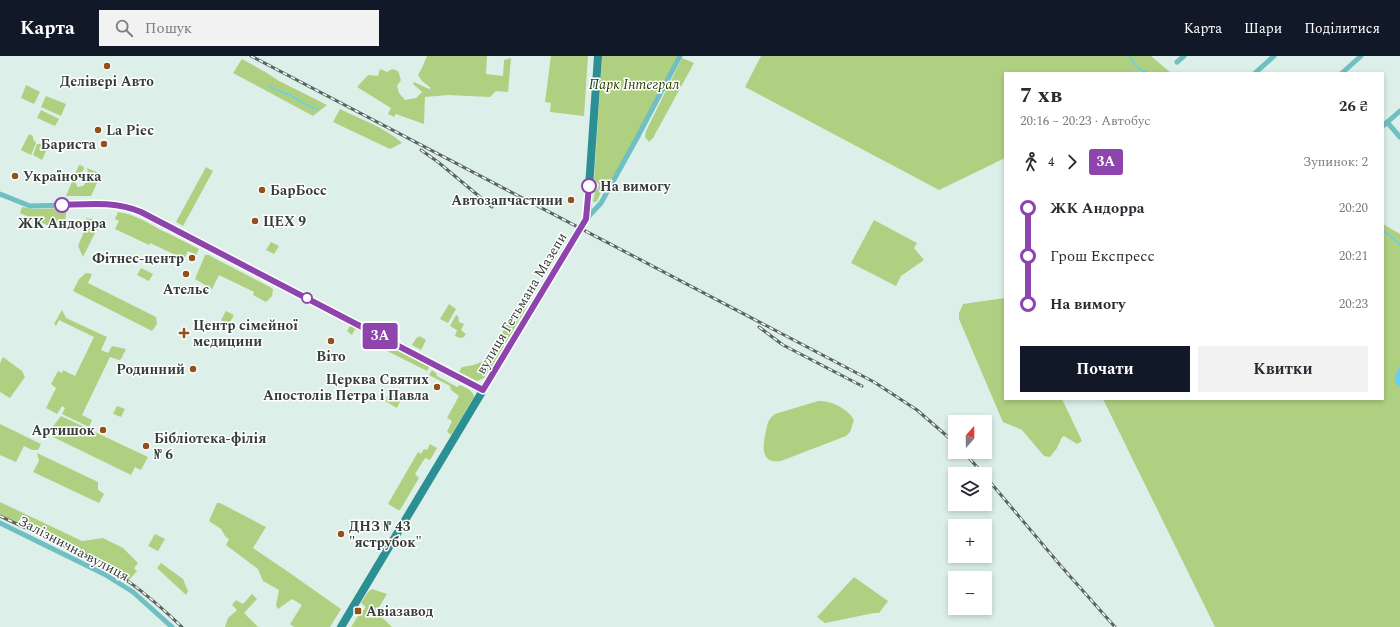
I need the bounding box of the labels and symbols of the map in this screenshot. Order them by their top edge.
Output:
marker: Делівері Авто [102,61,112,71]
place label: Делівері Авто [60,71,154,92]
park label: Парк Інтеграл [589,74,679,95]
place label: La Piec [106,120,154,141]
marker: La Piec [93,125,103,135]
place label: Бариста [41,134,97,155]
marker: Бариста [99,139,109,149]
place label: Україночка [23,166,102,187]
marker: Україночка [10,171,20,181]
place label: На вимогу [600,176,672,197]
marker: На вимогу [581,178,597,194]
place label: БарБосс [270,180,327,201]
marker: БарБосс [257,185,267,195]
place label: Автозапчастини [451,190,563,211]
marker: Автозапчастини [566,195,576,205]
marker: ЖК Андорра [54,197,70,213]
place label: ЦЕХ 9 [263,211,306,232]
place label: ЖК Андорра [18,213,107,234]
marker: ЦЕХ 9 [250,216,260,226]
street label: вулиця Гетьмана Мазепи [471,228,572,378]
place label: Фітнес-центр [92,248,184,269]
marker: Фітнес-центр [187,253,197,263]
marker: Ательє [181,269,191,279]
place label: Ательє [163,279,209,300]
unlabelled marker [301,292,313,304]
place label: Центр сімейної медицини [193,315,298,352]
line badge: 3А [362,323,398,349]
marker: Центр сімейної медицини [178,327,190,339]
marker: Віто [326,336,336,346]
place label: Віто [316,346,346,367]
place label: Родинний [116,359,185,380]
marker: Родинний [188,364,198,374]
place label: Церква Святих Апостолів Петра і Павла [263,369,430,406]
marker: Церква Святих Апостолів Петра і Павла [432,382,442,392]
north arrow [948,415,992,459]
place label: Артишок [31,420,96,441]
marker: Артишок [98,425,108,435]
place label: Бібліотека-філія № 6 [154,428,267,465]
marker: Бібліотека-філія № 6 [141,441,151,451]
street label: Залізнична вулиця [15,510,133,586]
place label: ДНЗ № 43 "яструбок" [349,516,422,553]
marker: ДНЗ № 43 "яструбок" [336,529,346,539]
place label: Авіазавод [366,601,434,622]
marker: Авіазавод [353,606,363,616]

